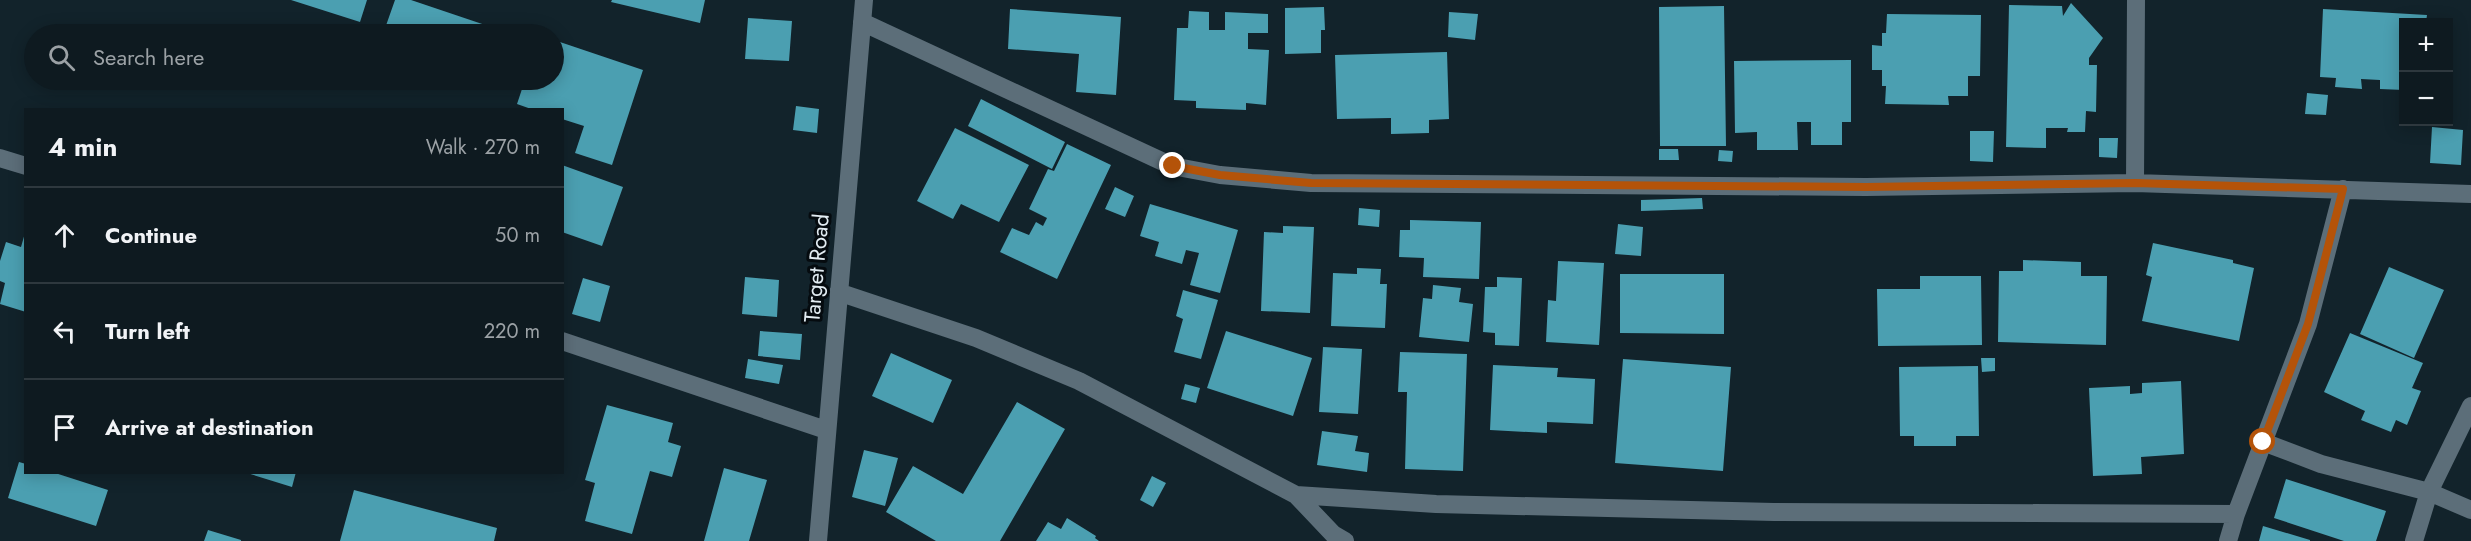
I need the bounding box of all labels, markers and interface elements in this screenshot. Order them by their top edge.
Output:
map controls [2399,18,2453,126]
button: + [2399,18,2453,72]
search box [24,24,564,90]
icon: search [45,41,78,74]
text: Search here [93,41,204,73]
button: − [2399,72,2453,126]
text: 4 min [48,128,117,166]
text: Walk · 270 m [426,133,540,162]
route end [1159,152,1185,178]
street label: Target Road [795,212,837,324]
icon: ahead [48,219,81,252]
text: Continue [105,219,197,251]
text: 50 m [495,221,540,250]
icon: left [48,315,81,348]
text: Turn left [105,315,190,347]
text: 220 m [484,317,540,346]
icon: arrive [48,411,81,444]
text: Arrive at destination [105,411,314,443]
route start [2249,428,2275,454]

